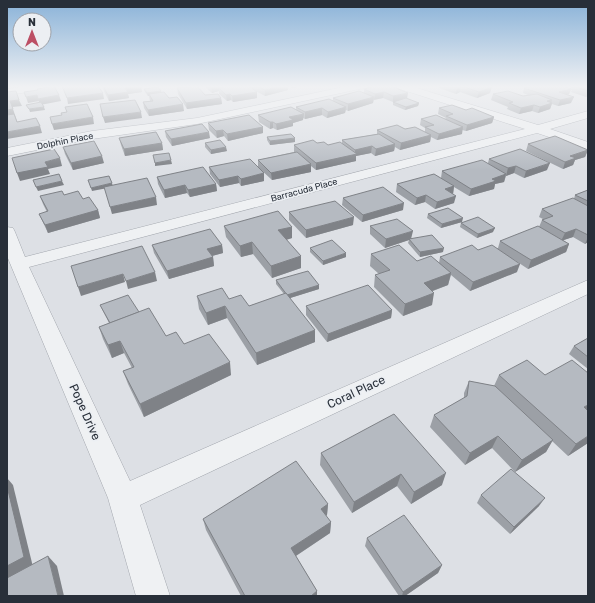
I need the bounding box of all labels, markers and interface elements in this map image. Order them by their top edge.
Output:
north arrow [12,12,52,52]
text: N [28,16,36,29]
street label: Dolphin Place [36,131,94,151]
street label: Barracuda Place [270,176,338,204]
street label: Coral Place [325,372,387,412]
street label: Pope Drive [66,382,104,443]

